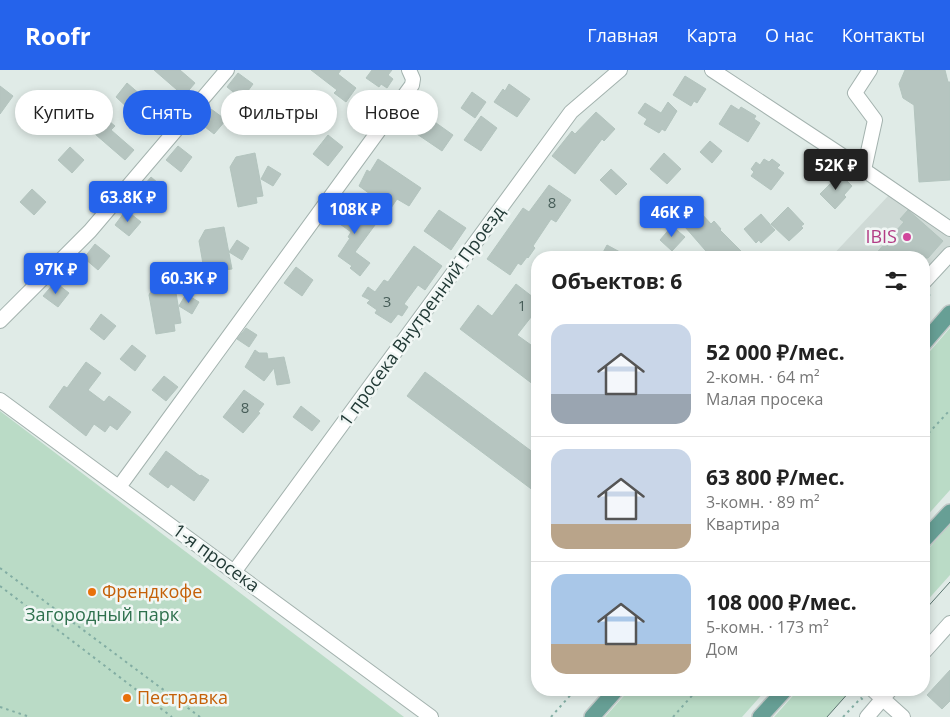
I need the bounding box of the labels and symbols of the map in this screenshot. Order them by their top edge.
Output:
pin: 52K ₽ [801,148,871,191]
pin: 63.8K ₽ [82,180,174,223]
pin: 108K ₽ [314,192,396,235]
house number: 8 [548,192,556,212]
pin: 46K ₽ [637,196,707,238]
street label: 1 просека Внутренний Проезд [333,200,509,430]
place label: IBIS [865,224,897,248]
marker: IBIS [901,231,913,243]
pin: 97K ₽ [21,252,91,295]
pin: 60.3K ₽ [143,262,235,304]
house number: 3 [383,291,391,311]
house number: 1 [518,295,526,315]
house number: 8 [241,397,249,417]
street label: 1-я просека [168,518,265,597]
place label: Френдкофе [102,579,202,603]
marker: Френдкофе [86,586,98,598]
park label: Загородный парк [25,602,180,626]
place label: Пестравка [137,685,228,709]
marker: Пестравка [121,692,133,704]

